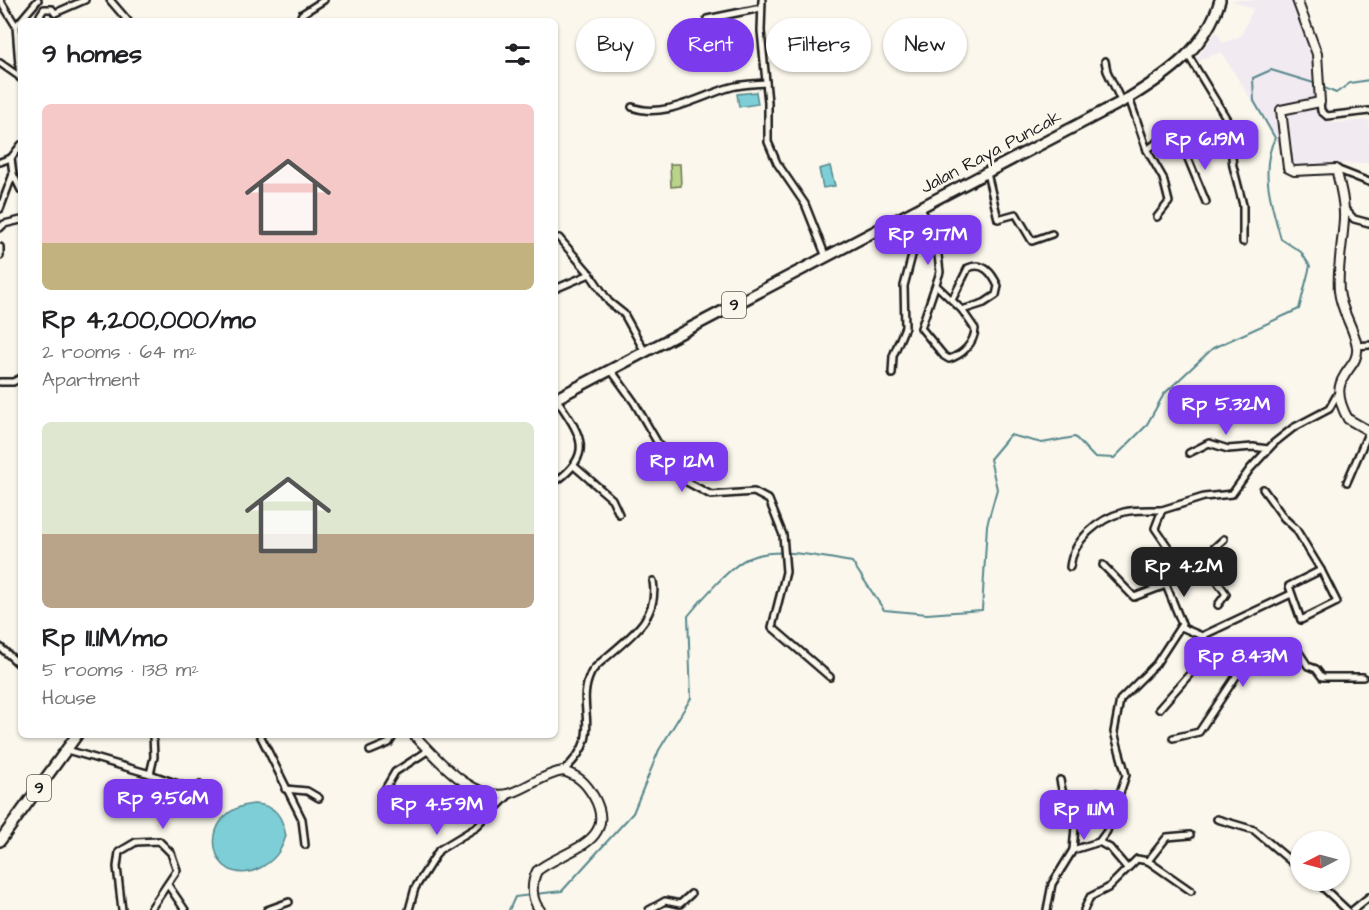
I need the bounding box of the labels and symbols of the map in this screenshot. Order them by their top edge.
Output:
street label: Jalan Raya Puncak [916,104,1066,201]
pin: Rp 6.19M [1143,120,1267,171]
pin: Rp 9.17M [866,215,990,266]
road number: 9 [722,292,746,318]
pin: Rp 5.32M [1164,385,1288,436]
pin: Rp 12M [633,442,731,493]
pin: Rp 4.2M [1129,547,1239,598]
pin: Rp 8.43M [1181,637,1305,688]
road number: 9 [27,775,51,801]
pin: Rp 9.56M [101,779,225,830]
pin: Rp 4.59M [375,785,499,836]
pin: Rp 11.1M [1022,790,1146,841]
north arrow [1290,831,1350,891]

